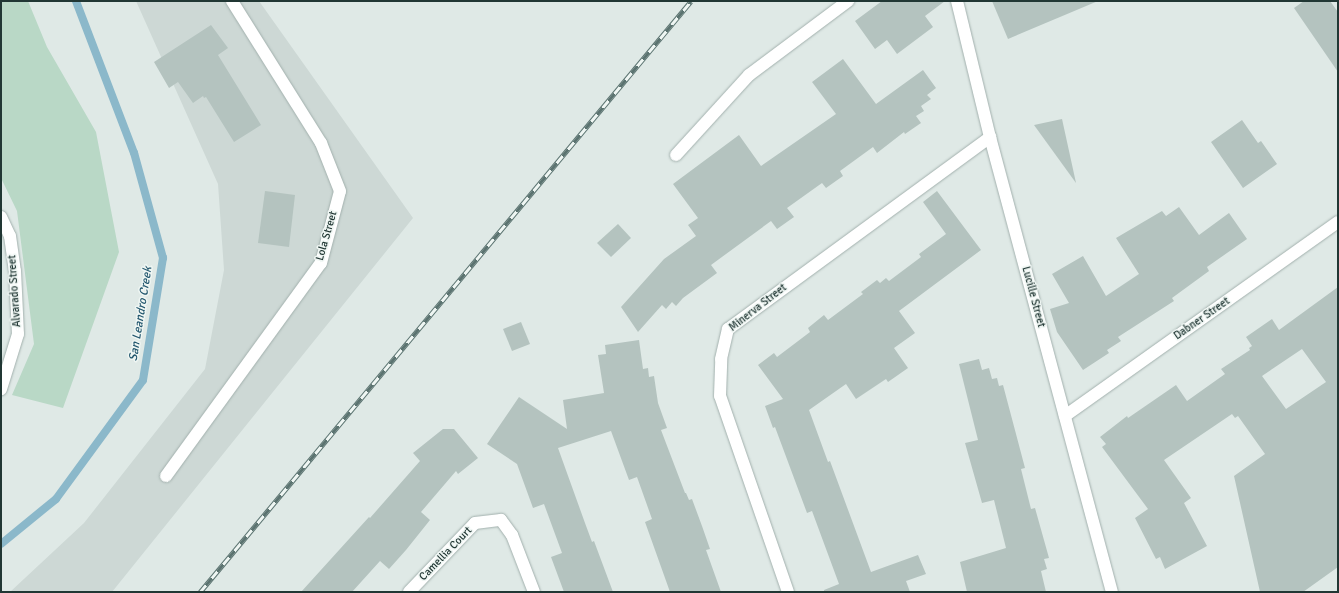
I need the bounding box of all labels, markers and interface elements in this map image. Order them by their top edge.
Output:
street label: Lola Street [314,210,340,262]
street label: Alvarado Street [6,254,24,328]
street label: Lucille Street [1019,265,1047,329]
water label: San Leandro Creek [126,266,156,362]
street label: Minerva Street [727,281,789,335]
street label: Dabner Street [1172,295,1232,343]
street label: Camellia Court [417,524,475,584]

